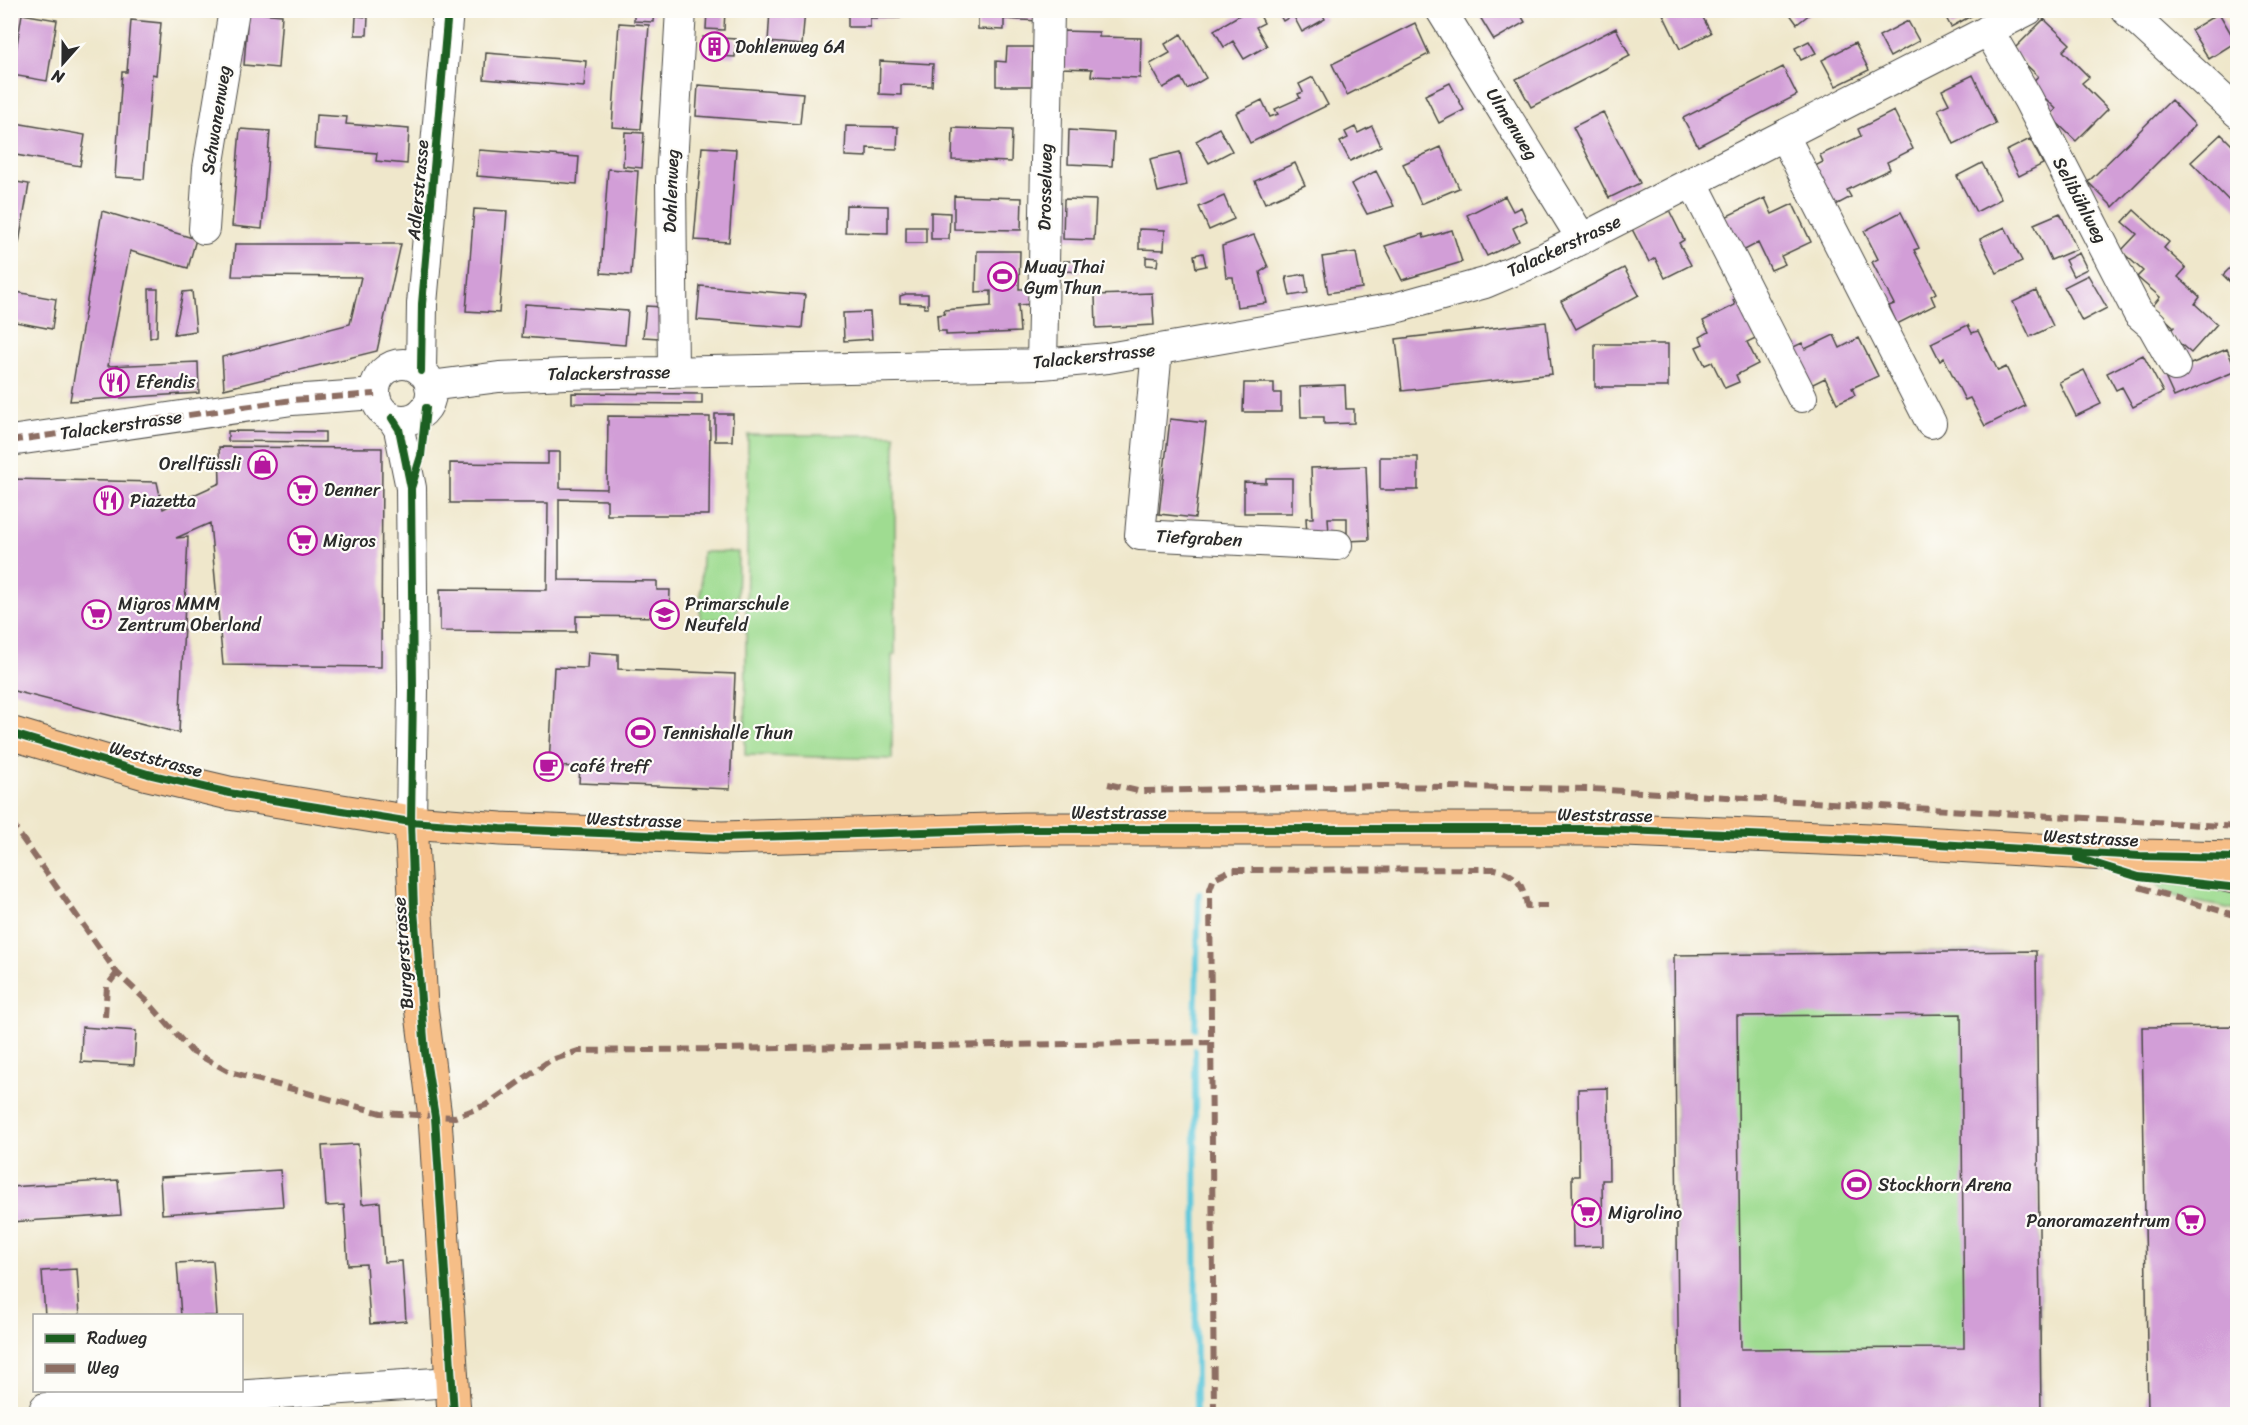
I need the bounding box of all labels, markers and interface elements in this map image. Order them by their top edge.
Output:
building icon: Dohlenweg 6A [698,31,730,63]
place label: Dohlenweg 6A [735,31,845,63]
north arrow [33,33,93,93]
text: N [47,61,69,92]
street label: Schwanenweg [192,63,240,177]
street label: Ulmenweg [1477,81,1547,167]
street label: Adlerstrasse [398,138,438,243]
street label: Drosselweg [1028,143,1062,231]
street label: Dohlenweg [654,149,688,233]
street label: Selibühlweg [2044,151,2116,249]
street label: Talackerstrasse [1501,205,1627,287]
place label: Muay Thai Gym Thun [1024,251,1105,304]
sports icon: Muay Thai Gym Thun [987,261,1019,293]
street label: Talackerstrasse [1031,334,1157,378]
street label: Talackerstrasse [547,356,671,390]
restaurant icon: Efendis [99,366,131,398]
place label: Efendis [136,366,196,398]
street label: Talackerstrasse [58,401,184,449]
place label: Orellfüssli [159,448,242,480]
shop icon: Orellfüssli [246,448,278,480]
supermarket icon: Denner [287,474,319,506]
place label: Denner [324,474,382,506]
restaurant icon: Piazetta [93,485,125,517]
place label: Piazetta [130,485,196,517]
street label: Tiefgraben [1155,520,1243,556]
supermarket icon: Migros [286,525,318,557]
place label: Migros [323,525,376,557]
place label: Migros MMM Zentrum Oberland [118,588,262,641]
place label: Primarschule Neufeld [685,588,789,641]
supermarket icon: Migros MMM Zentrum Oberland [81,598,113,630]
school or university icon: Primarschule Neufeld [648,598,680,630]
sports icon: Tennishalle Thun [625,717,657,749]
place label: Tennishalle Thun [662,717,793,749]
street label: Weststrasse [106,731,206,787]
cafe icon: café treff [533,750,565,782]
place label: café treff [570,750,653,782]
street label: Weststrasse [1071,797,1167,829]
street label: Weststrasse [1557,798,1653,832]
street label: Weststrasse [586,802,682,838]
street label: Weststrasse [2043,820,2140,856]
street label: Burgerstrasse [383,896,423,1010]
sports icon: Stockhorn Arena [1841,1169,1873,1201]
place label: Stockhorn Arena [1878,1169,2012,1201]
supermarket icon: Migrolino [1571,1197,1603,1229]
place label: Migrolino [1608,1197,1682,1229]
place label: Panoramazentrum [2026,1205,2170,1237]
supermarket icon: Panoramazentrum [2175,1205,2207,1237]
legend [33,1314,243,1392]
text: Radweg [87,1322,147,1354]
text: Weg [87,1352,119,1384]

